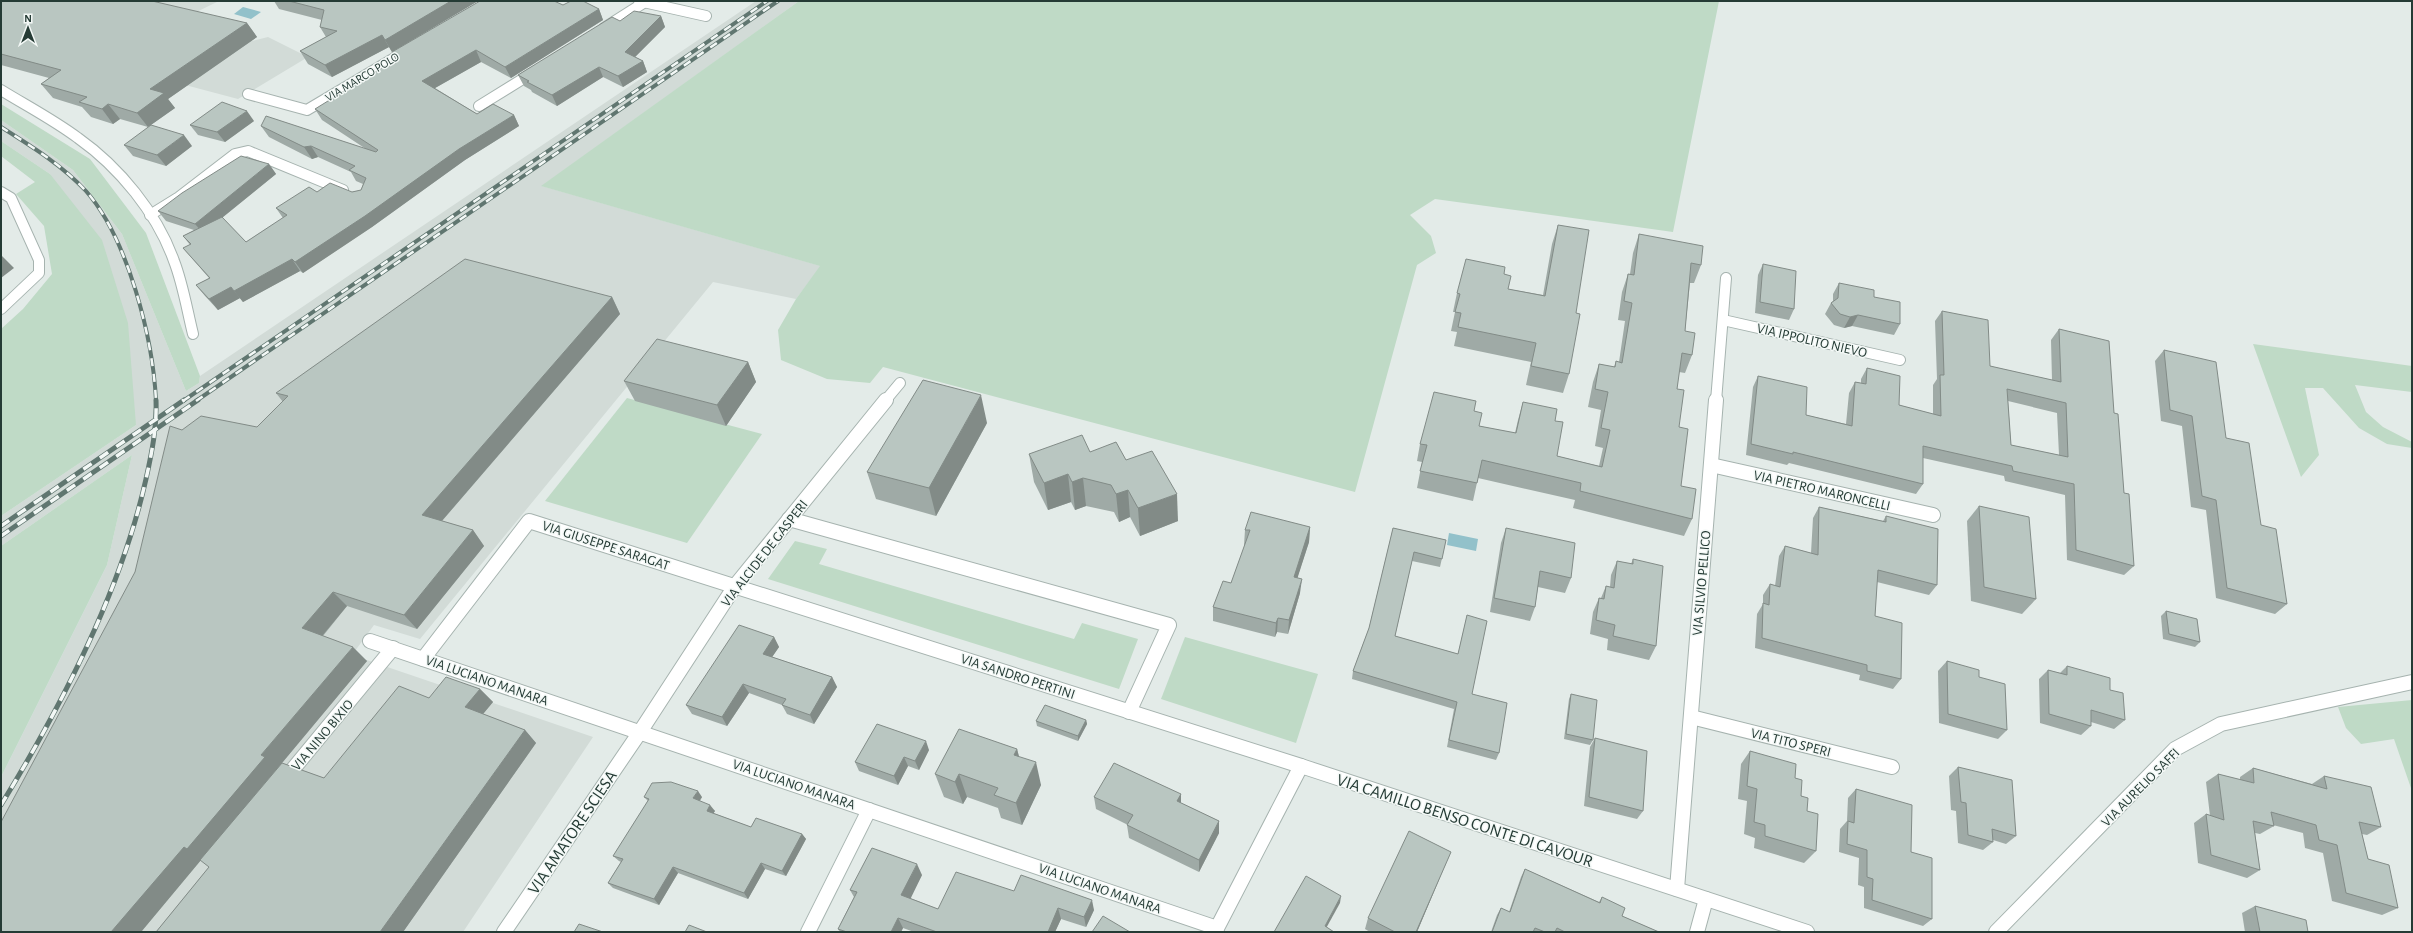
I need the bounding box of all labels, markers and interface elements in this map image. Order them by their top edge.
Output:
north arrow [8,8,48,48]
text: N [24,13,32,24]
street label: VIA MARCO POLO [323,50,401,104]
street label: VIA IPPOLITO NIEVO [1755,321,1868,361]
street label: VIA PIETRO MARONCELLI [1752,468,1892,514]
street label: VIA ALCIDE DE GASPERI [719,498,811,610]
street label: VIA GIUSEPPE SARAGAT [540,519,671,573]
street label: VIA SILVIO PELLICO [1690,530,1714,636]
street label: VIA SANDRO PERTINI [959,652,1077,702]
street label: VIA LUCIANO MANARA [423,653,550,709]
street label: VIA NINO BIXIO [289,697,356,774]
street label: VIA TITO SPERI [1749,726,1832,760]
street label: VIA AURELIO SAFFI [2099,746,2183,830]
street label: VIA LUCIANO MANARA [730,757,857,813]
street label: VIA AMATORE SCIESA [525,767,620,897]
street label: VIA CAMILLO BENSO CONTE DI CAVOUR [1335,771,1595,870]
street label: VIA LUCIANO MANARA [1036,861,1163,917]

